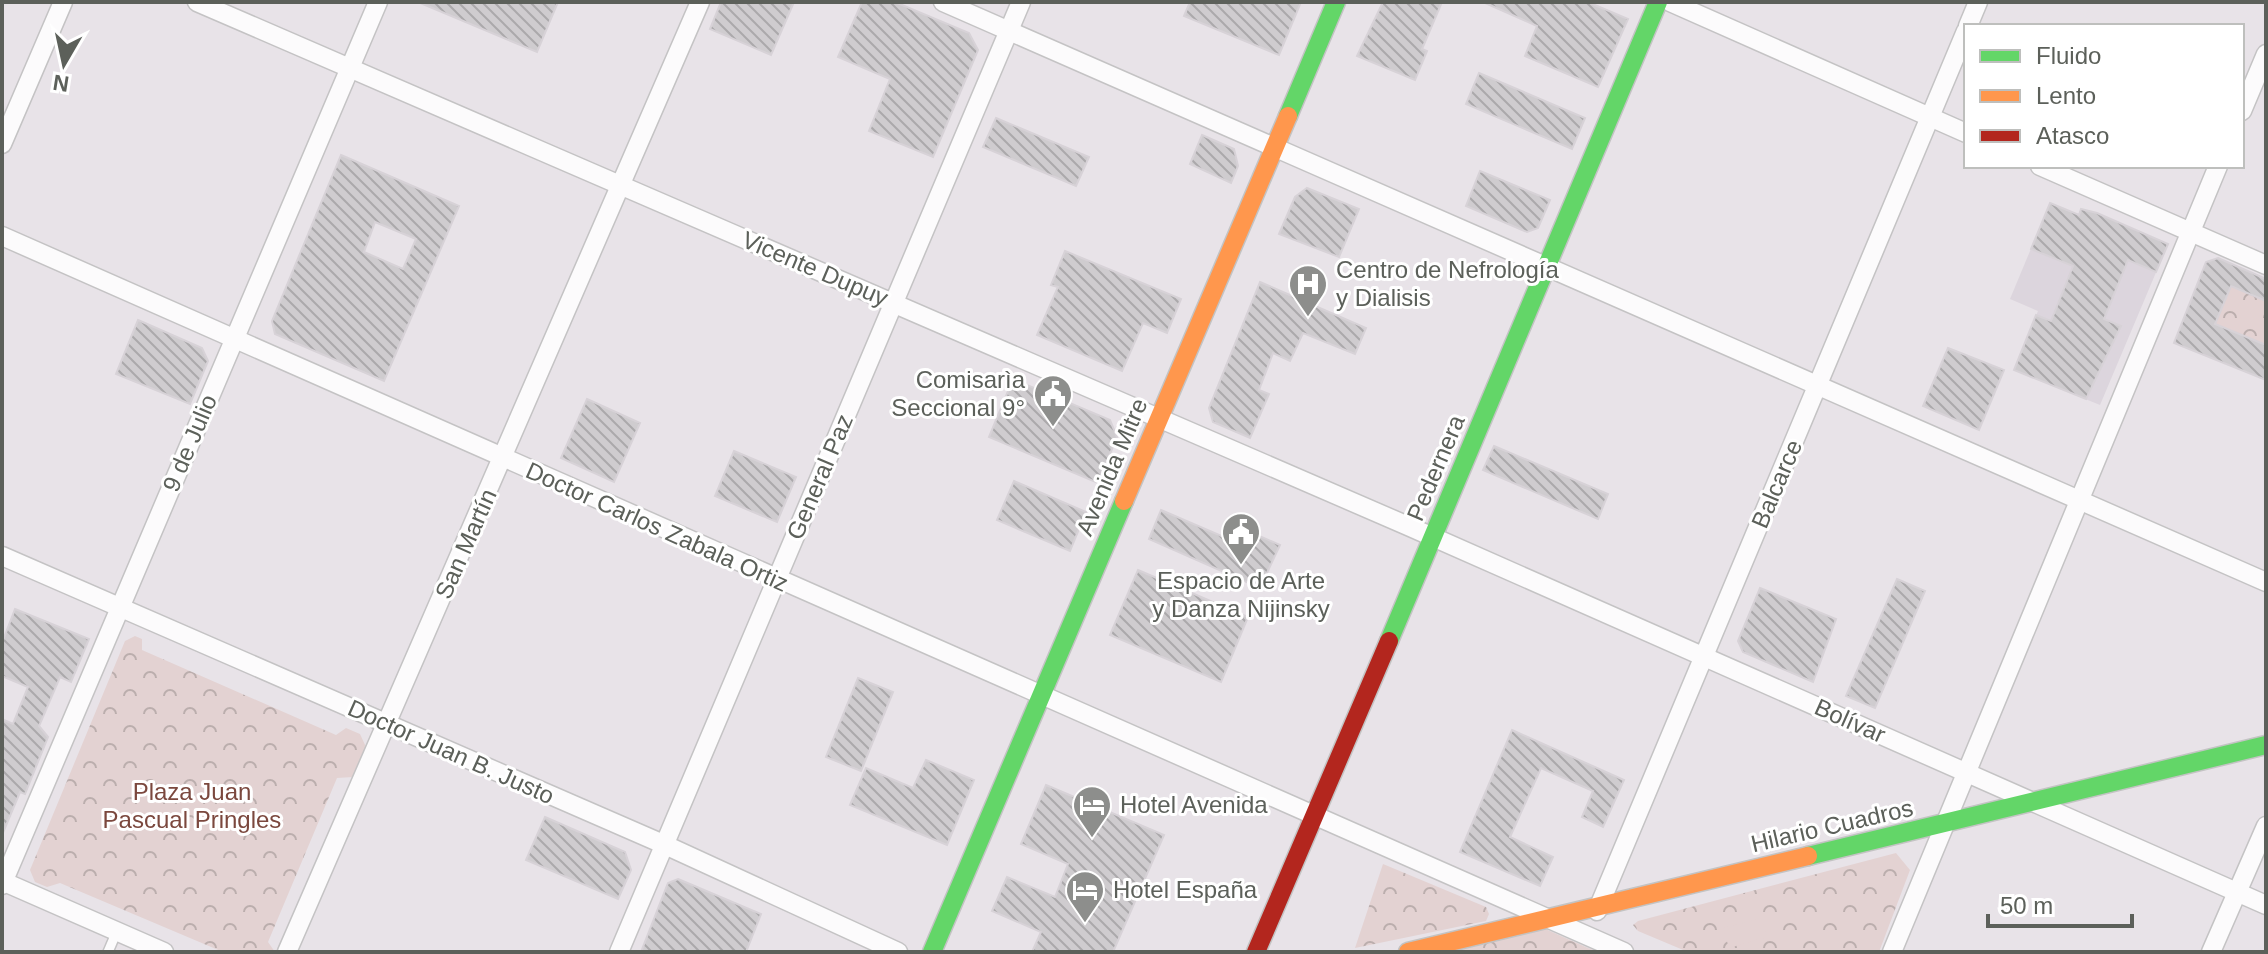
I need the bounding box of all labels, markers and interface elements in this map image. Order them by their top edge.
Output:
north arrow [24,24,104,104]
legend [1964,24,2244,168]
text: Fluido [2036,42,2101,69]
text: N [51,70,71,97]
text: Lento [2036,82,2096,109]
text: Atasco [2036,122,2109,149]
street label: Vicente Dupuy [738,226,892,311]
place label: Centro de Nefrología y Dialisis [1336,256,1559,311]
hospital icon: Centro de Nefrología y Dialisis [1287,263,1329,318]
place label: Comisarìa Seccional 9° [891,366,1026,421]
public building icon: Comisarìa Seccional 9° [1032,373,1074,428]
street label: 9 de Julio [157,390,222,495]
street label: Avenida Mitre [1071,394,1153,539]
street label: General Paz [781,410,858,543]
street label: Pedernera [1401,410,1470,525]
street label: Balcarce [1746,436,1807,532]
street label: Doctor Carlos Zabala Ortiz [522,456,792,597]
street label: San Martín [429,485,502,603]
public building icon: Espacio de Arte y Danza Nijinsky [1220,511,1262,566]
place label: Espacio de Arte y Danza Nijinsky [1152,567,1330,622]
street label: Bolívar [1811,693,1890,748]
street label: Doctor Juan B. Justo [344,694,558,809]
park label: Plaza Juan Pascual Pringles [103,778,281,833]
hotel icon: Hotel Avenida [1071,784,1113,839]
place label: Hotel Avenida [1120,791,1268,818]
street label: Hilario Cuadros [1748,794,1916,857]
hotel icon: Hotel España [1064,869,1106,924]
place label: Hotel España [1113,876,1258,903]
scale bar [1988,878,2132,928]
text: 50 m [2000,892,2053,919]

